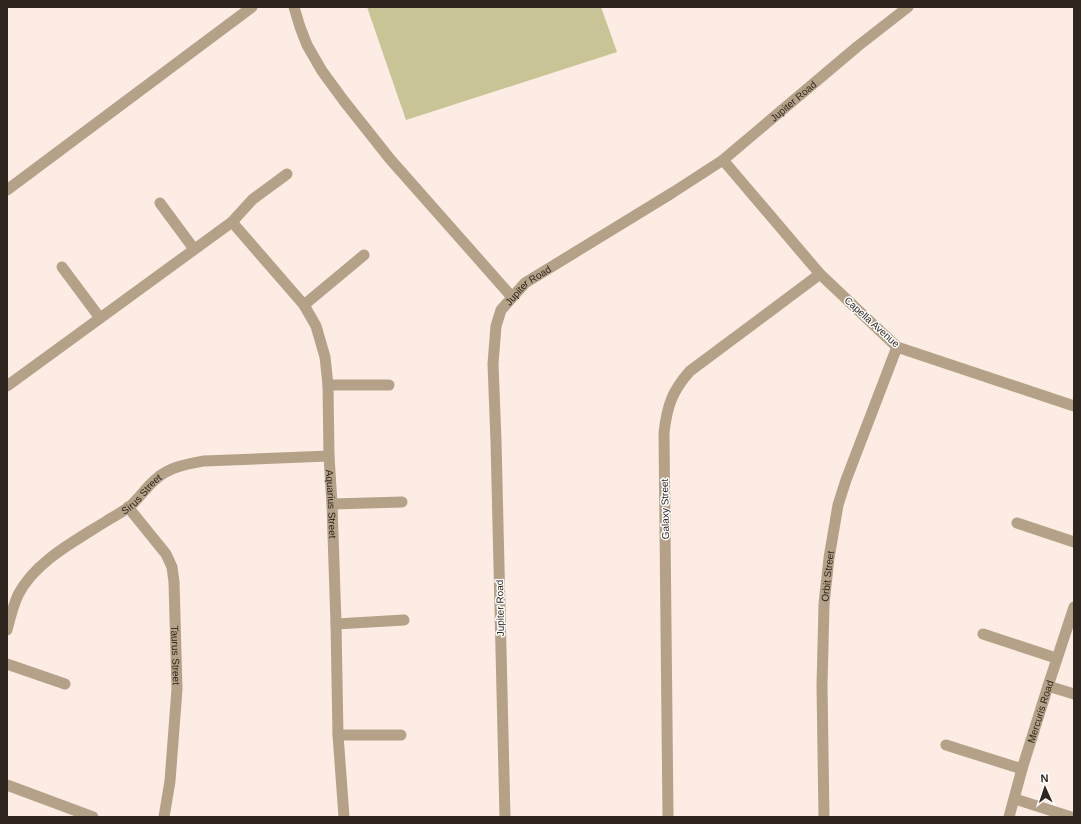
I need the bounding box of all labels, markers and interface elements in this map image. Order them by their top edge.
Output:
street label: Jupiter Road [768,78,818,123]
street label: Jupiter Road [503,263,553,307]
street label: Capella Avenue [842,295,902,350]
street label: Aquarius Street [324,469,339,539]
street label: Sirus Street [119,471,164,516]
street label: Galaxy Street [659,478,671,539]
street label: Orbit Street [819,550,836,602]
street label: Jupiter Road [494,580,506,636]
street label: Taurus Street [170,625,182,685]
street label: Mercuris Road [1025,679,1055,744]
north arrow [1025,768,1065,808]
text: N [1040,772,1049,784]

